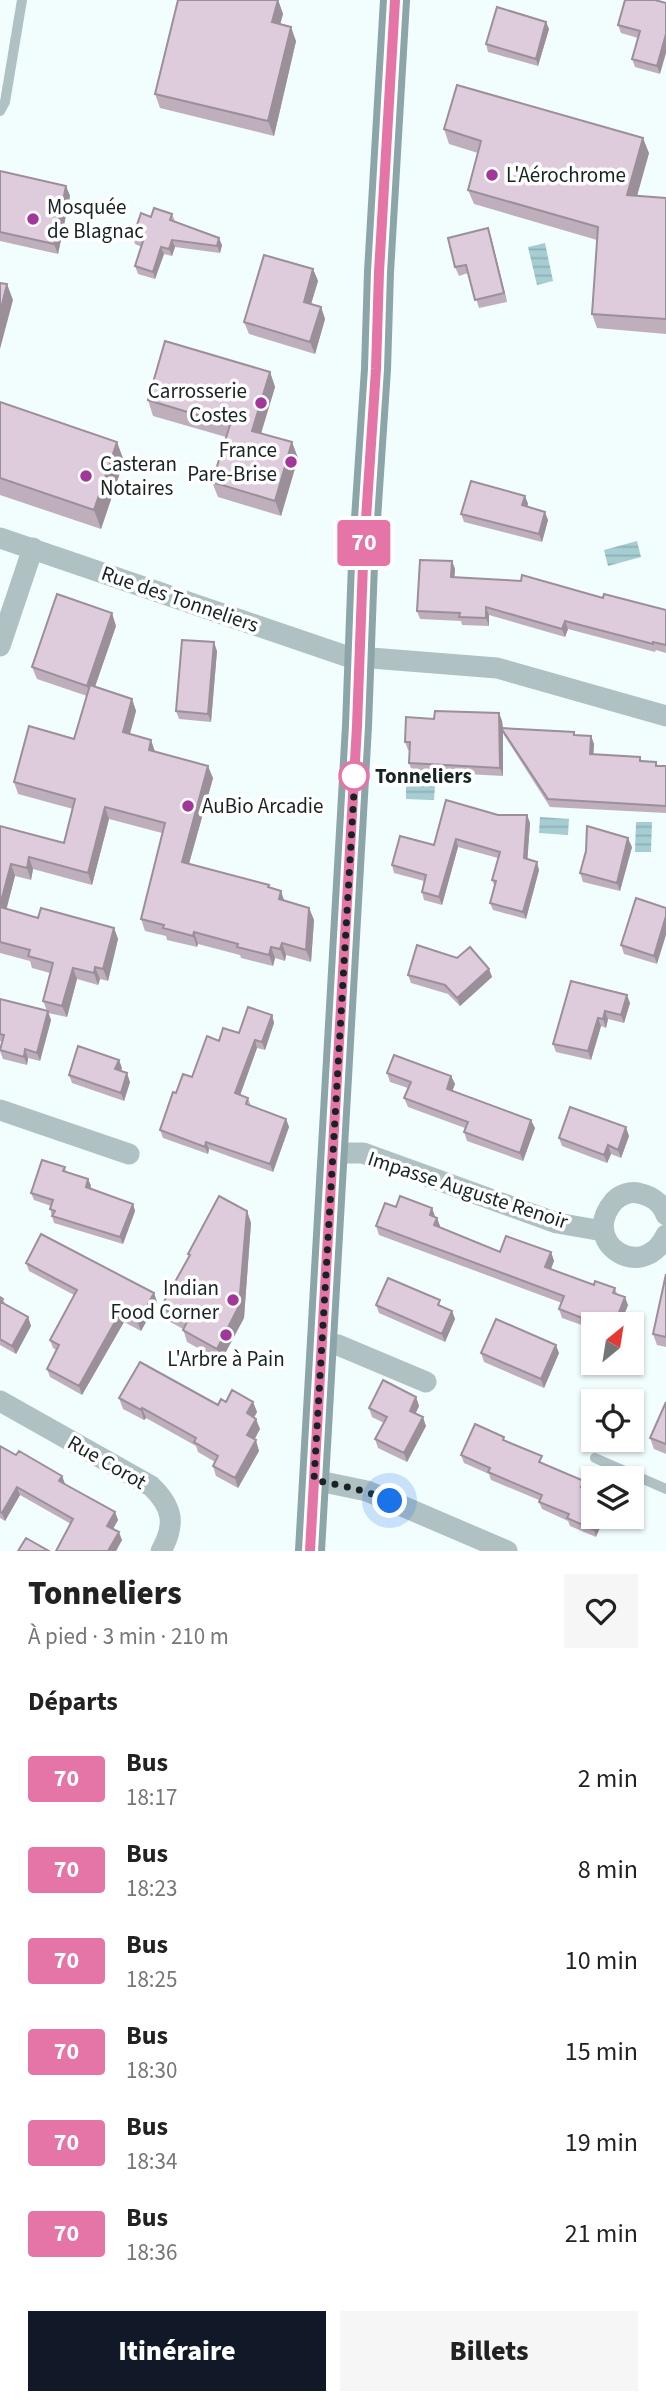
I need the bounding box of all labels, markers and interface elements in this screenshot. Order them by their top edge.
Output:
place label: L'Aérochrome [506,160,626,190]
marker: L'Aérochrome [484,167,500,183]
place label: Mosquée de Blagnac [47,192,144,246]
marker: Mosquée de Blagnac [25,211,41,227]
place label: Carrosserie Costes [148,376,247,430]
marker: Carrosserie Costes [253,395,269,411]
place label: France Pare-Brise [187,435,277,489]
place label: Casteran Notaires [100,449,177,503]
marker: France Pare-Brise [283,454,299,470]
marker: Casteran Notaires [78,468,94,484]
line badge: 70 [332,520,396,566]
text: 70 [351,525,377,560]
street label: Rue des Tonneliers [97,558,263,640]
marker: Tonneliers [339,761,369,791]
place label: Tonneliers [375,761,472,791]
place label: AuBio Arcadie [202,791,323,821]
marker: AuBio Arcadie [180,798,196,814]
street label: Impasse Auguste Renoir [364,1143,573,1237]
place label: Indian Food Corner [110,1273,220,1327]
marker: Indian Food Corner [225,1292,241,1308]
north arrow [581,1312,644,1376]
map controls [581,1312,644,1529]
marker: L'Arbre à Pain [218,1327,234,1343]
place label: L'Arbre à Pain [167,1344,285,1374]
button: locate [581,1389,644,1452]
street label: Rue Corot [62,1427,152,1497]
button: layers [581,1466,644,1529]
your location [372,1483,407,1518]
text: Tonneliers [28,1570,182,1617]
button: heart [564,1574,638,1648]
text: À pied · 3 min · 210 m [28,1620,229,1653]
text: Départs [28,1683,118,1720]
text: Bus [126,1744,168,1781]
text: 2 min [578,1760,638,1797]
text: 70 [54,1761,79,1796]
text: 18:17 [126,1781,177,1814]
text: Bus [126,1835,168,1872]
text: 8 min [578,1851,638,1888]
text: 70 [54,1852,79,1887]
text: 18:23 [126,1872,177,1905]
text: Bus [126,1926,168,1963]
text: 10 min [565,1942,638,1979]
text: 70 [54,1943,79,1978]
text: 18:25 [126,1963,177,1996]
text: Bus [126,2017,168,2054]
text: 15 min [565,2033,638,2070]
text: 70 [54,2034,79,2069]
text: 18:30 [126,2054,177,2087]
text: Bus [126,2108,168,2145]
text: 19 min [565,2124,638,2161]
text: 70 [54,2125,79,2160]
text: 18:34 [126,2145,177,2178]
text: Bus [126,2199,168,2236]
text: 21 min [565,2215,638,2252]
text: 70 [54,2216,79,2251]
text: 18:36 [126,2236,177,2269]
button: Itinéraire [28,2311,326,2391]
button: Billets [340,2311,638,2391]

